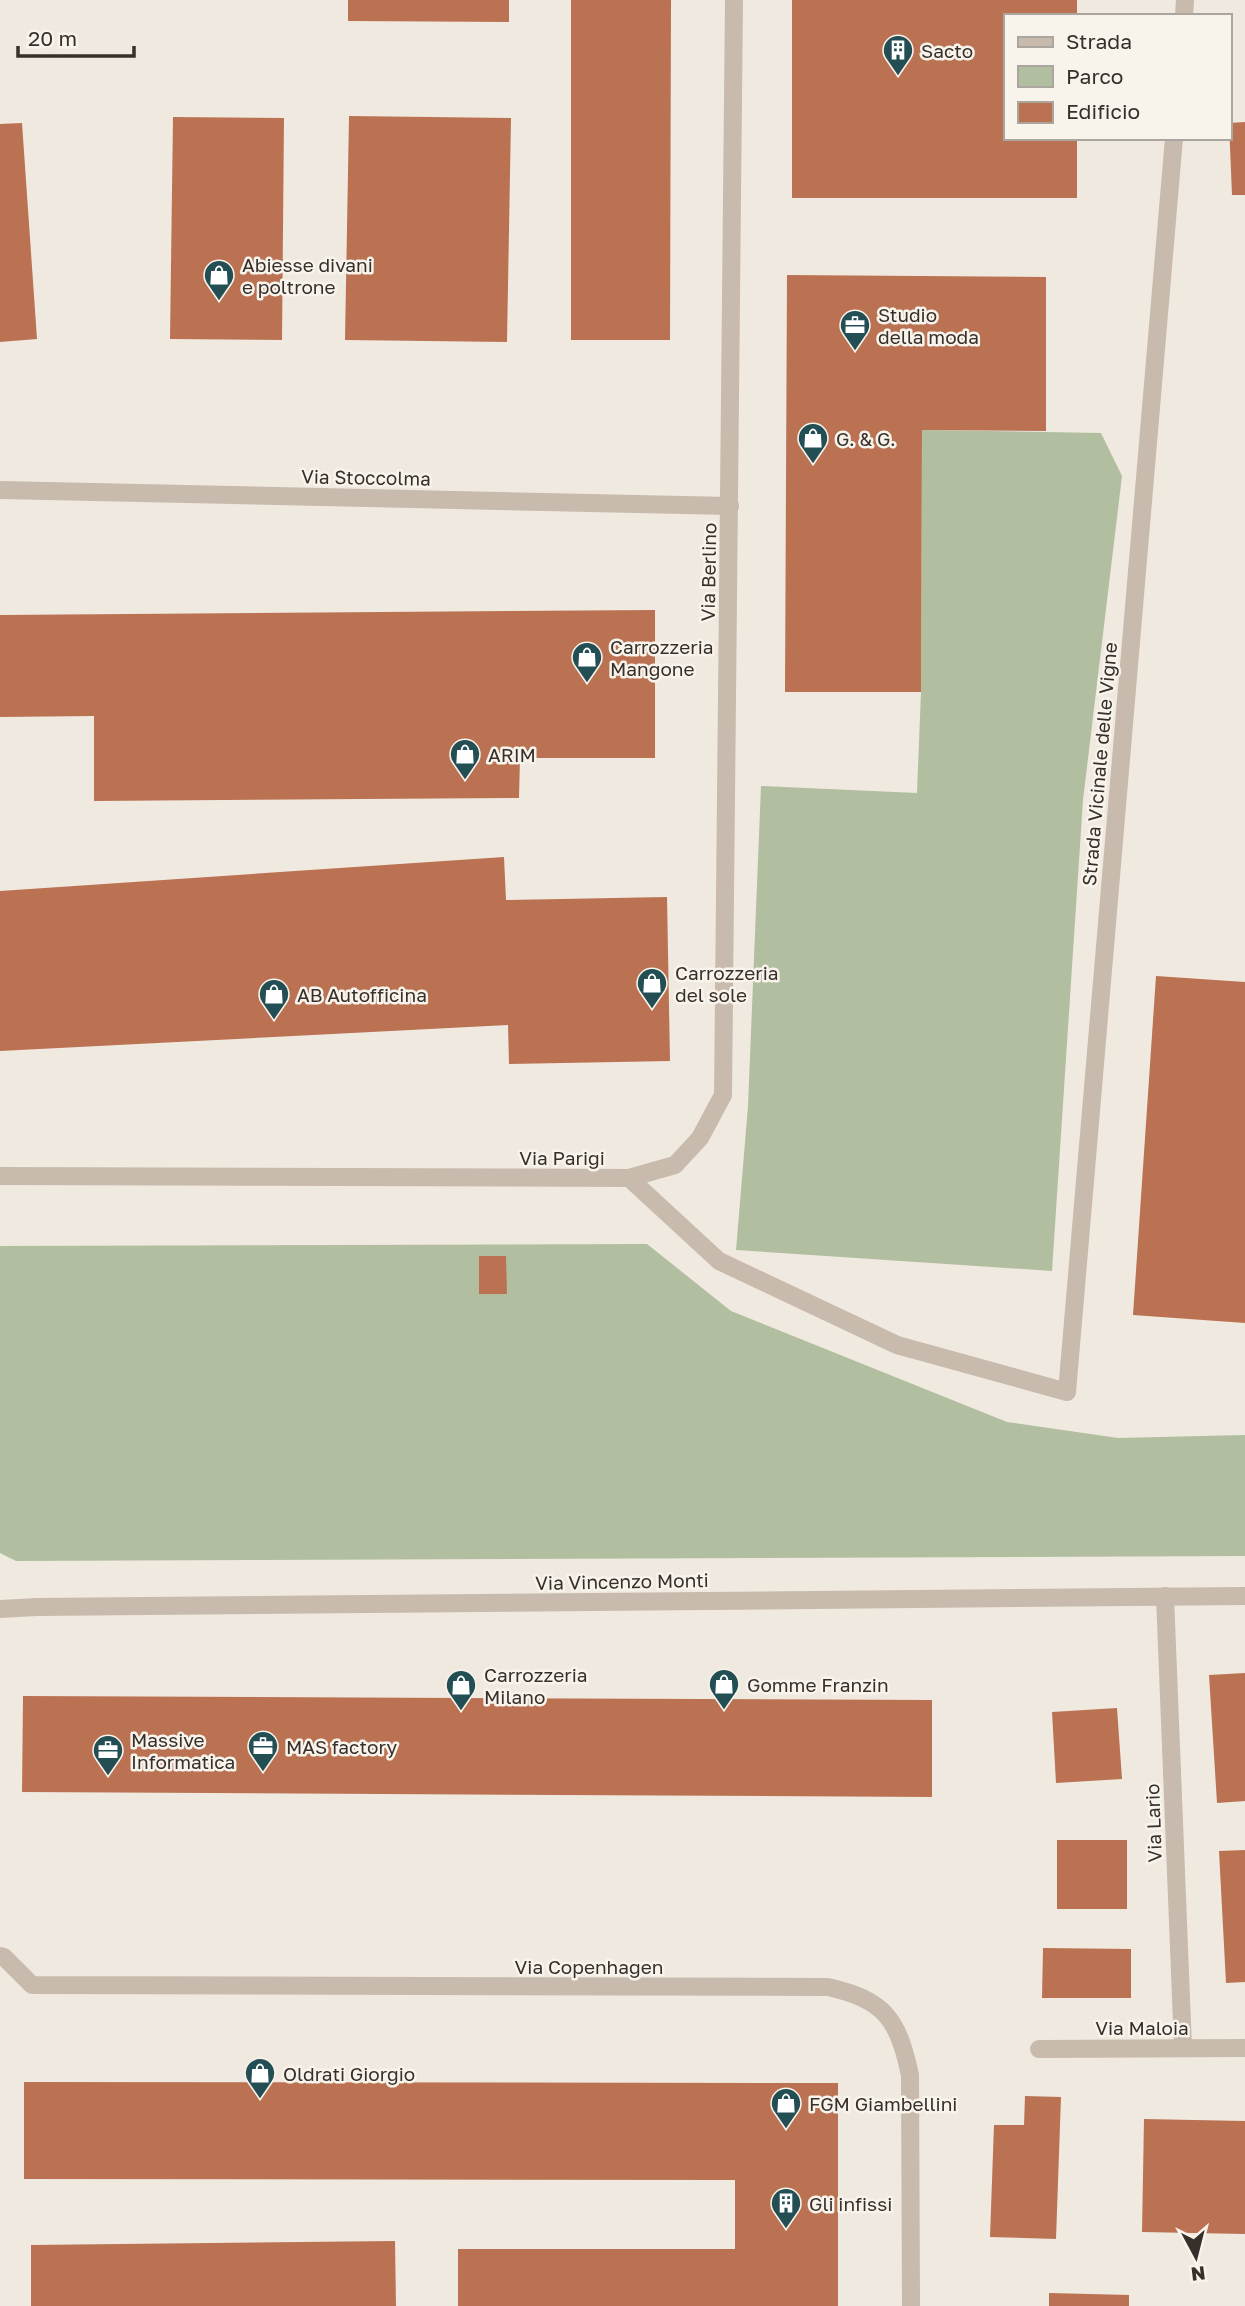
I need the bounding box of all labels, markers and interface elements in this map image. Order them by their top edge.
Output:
scale bar [18,14,133,58]
legend [1004,14,1231,140]
text: 20 m [28,25,77,51]
text: Strada [1066,28,1132,54]
building icon: Sacto [881,33,915,77]
place label: Sacto [921,39,973,62]
text: Parco [1066,63,1123,89]
text: Edificio [1066,98,1140,124]
place label: Abiesse divani e poltrone [242,253,373,298]
shop icon: Abiesse divani e poltrone [202,258,236,302]
place label: Studio della moda [878,303,979,348]
office icon: Studio della moda [838,308,872,352]
shop icon: G. & G. [796,421,830,465]
place label: G. & G. [836,427,896,450]
street label: Via Stoccolma [301,464,431,490]
street label: Via Berlino [696,522,720,622]
place label: Carrozzeria Mangone [610,635,714,680]
shop icon: Carrozzeria Mangone [570,640,604,684]
street label: Strada Vicinale delle Vigne [1077,641,1121,887]
shop icon: ARIM [448,737,482,781]
place label: ARIM [488,743,536,766]
place label: Carrozzeria del sole [675,961,779,1006]
shop icon: Carrozzeria del sole [635,966,669,1010]
shop icon: AB Autofficina [257,977,291,1021]
place label: AB Autofficina [297,983,427,1006]
street label: Via Parigi [519,1146,605,1169]
street label: Via Vincenzo Monti [535,1568,709,1594]
place label: Carrozzeria Milano [484,1663,588,1708]
shop icon: Gomme Franzin [707,1667,741,1711]
shop icon: Carrozzeria Milano [444,1668,478,1712]
place label: Gomme Franzin [747,1673,889,1696]
place label: Massive Informatica [131,1728,235,1773]
office icon: MAS factory [246,1729,280,1773]
office icon: Massive Informatica [91,1733,125,1777]
place label: MAS factory [286,1735,397,1758]
street label: Via Lario [1140,1783,1166,1863]
street label: Via Copenhagen [515,1955,663,1978]
street label: Via Maloia [1095,2016,1189,2039]
shop icon: Oldrati Giorgio [243,2056,277,2100]
place label: Oldrati Giorgio [283,2062,415,2085]
shop icon: FGM Giambellini [769,2086,803,2130]
place label: FGM Giambellini [809,2092,957,2115]
building icon: Gli infissi [769,2186,803,2230]
place label: Gli infissi [809,2192,892,2215]
north arrow [1161,2222,1231,2292]
text: N [1190,2262,1207,2287]

